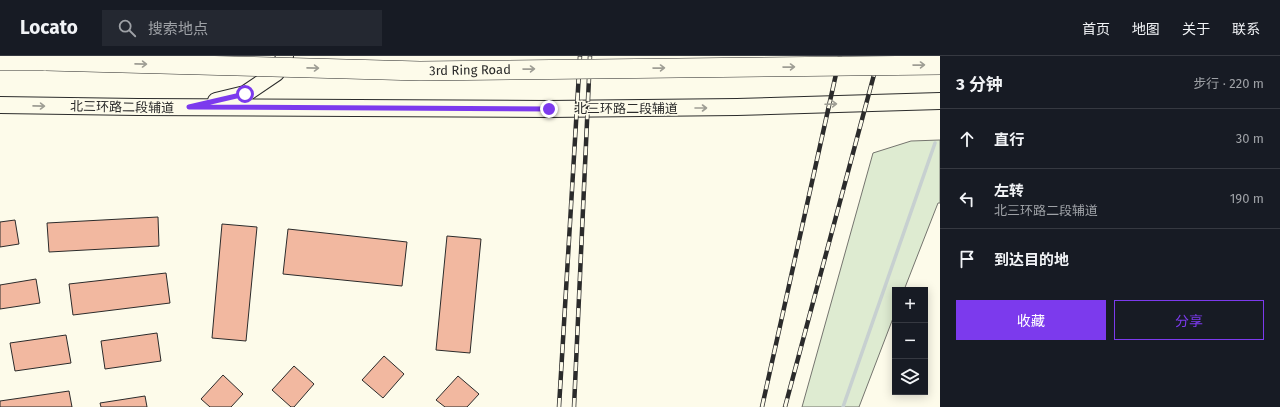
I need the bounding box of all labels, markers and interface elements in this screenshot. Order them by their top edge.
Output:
search box [102,10,382,46]
text: Locato [20,16,78,39]
icon: search [116,17,138,39]
text: 搜索地点 [148,20,208,38]
text: 首页 [1082,21,1110,38]
text: 地图 [1132,21,1160,38]
text: 关于 [1182,21,1210,38]
text: 联系 [1232,21,1260,38]
one-way arrow [134,60,147,67]
one-way arrow [912,61,925,69]
street label: 3rd Ring Road [429,62,511,78]
one-way arrow [782,63,795,71]
one-way arrow [306,64,319,72]
one-way arrow [652,64,665,72]
one-way arrow [522,66,535,73]
text: 3 分钟 [956,74,1003,95]
text: 步行 · 220 m [1193,76,1264,91]
route start [236,85,254,103]
street label: 北三环路二段辅道 [70,99,174,115]
route end [540,100,558,118]
street label: 北三环路二段辅道 [574,101,678,116]
one-way arrow [824,101,837,108]
one-way arrow [32,102,45,110]
one-way arrow [694,104,707,112]
icon: ahead [956,128,978,150]
text: 直行 [994,131,1024,149]
text: 30 m [1236,131,1264,146]
text: 左转 [994,182,1024,200]
icon: left [956,188,978,210]
text: 190 m [1230,191,1264,206]
text: 北三环路二段辅道 [994,203,1098,218]
icon: arrive [956,248,978,270]
text: 到达目的地 [994,251,1069,269]
map controls [892,287,928,395]
button: + [892,287,928,323]
button: 收藏 [956,300,1106,340]
button: 分享 [1114,300,1264,340]
button: − [892,323,928,359]
button: layers [892,359,928,395]

